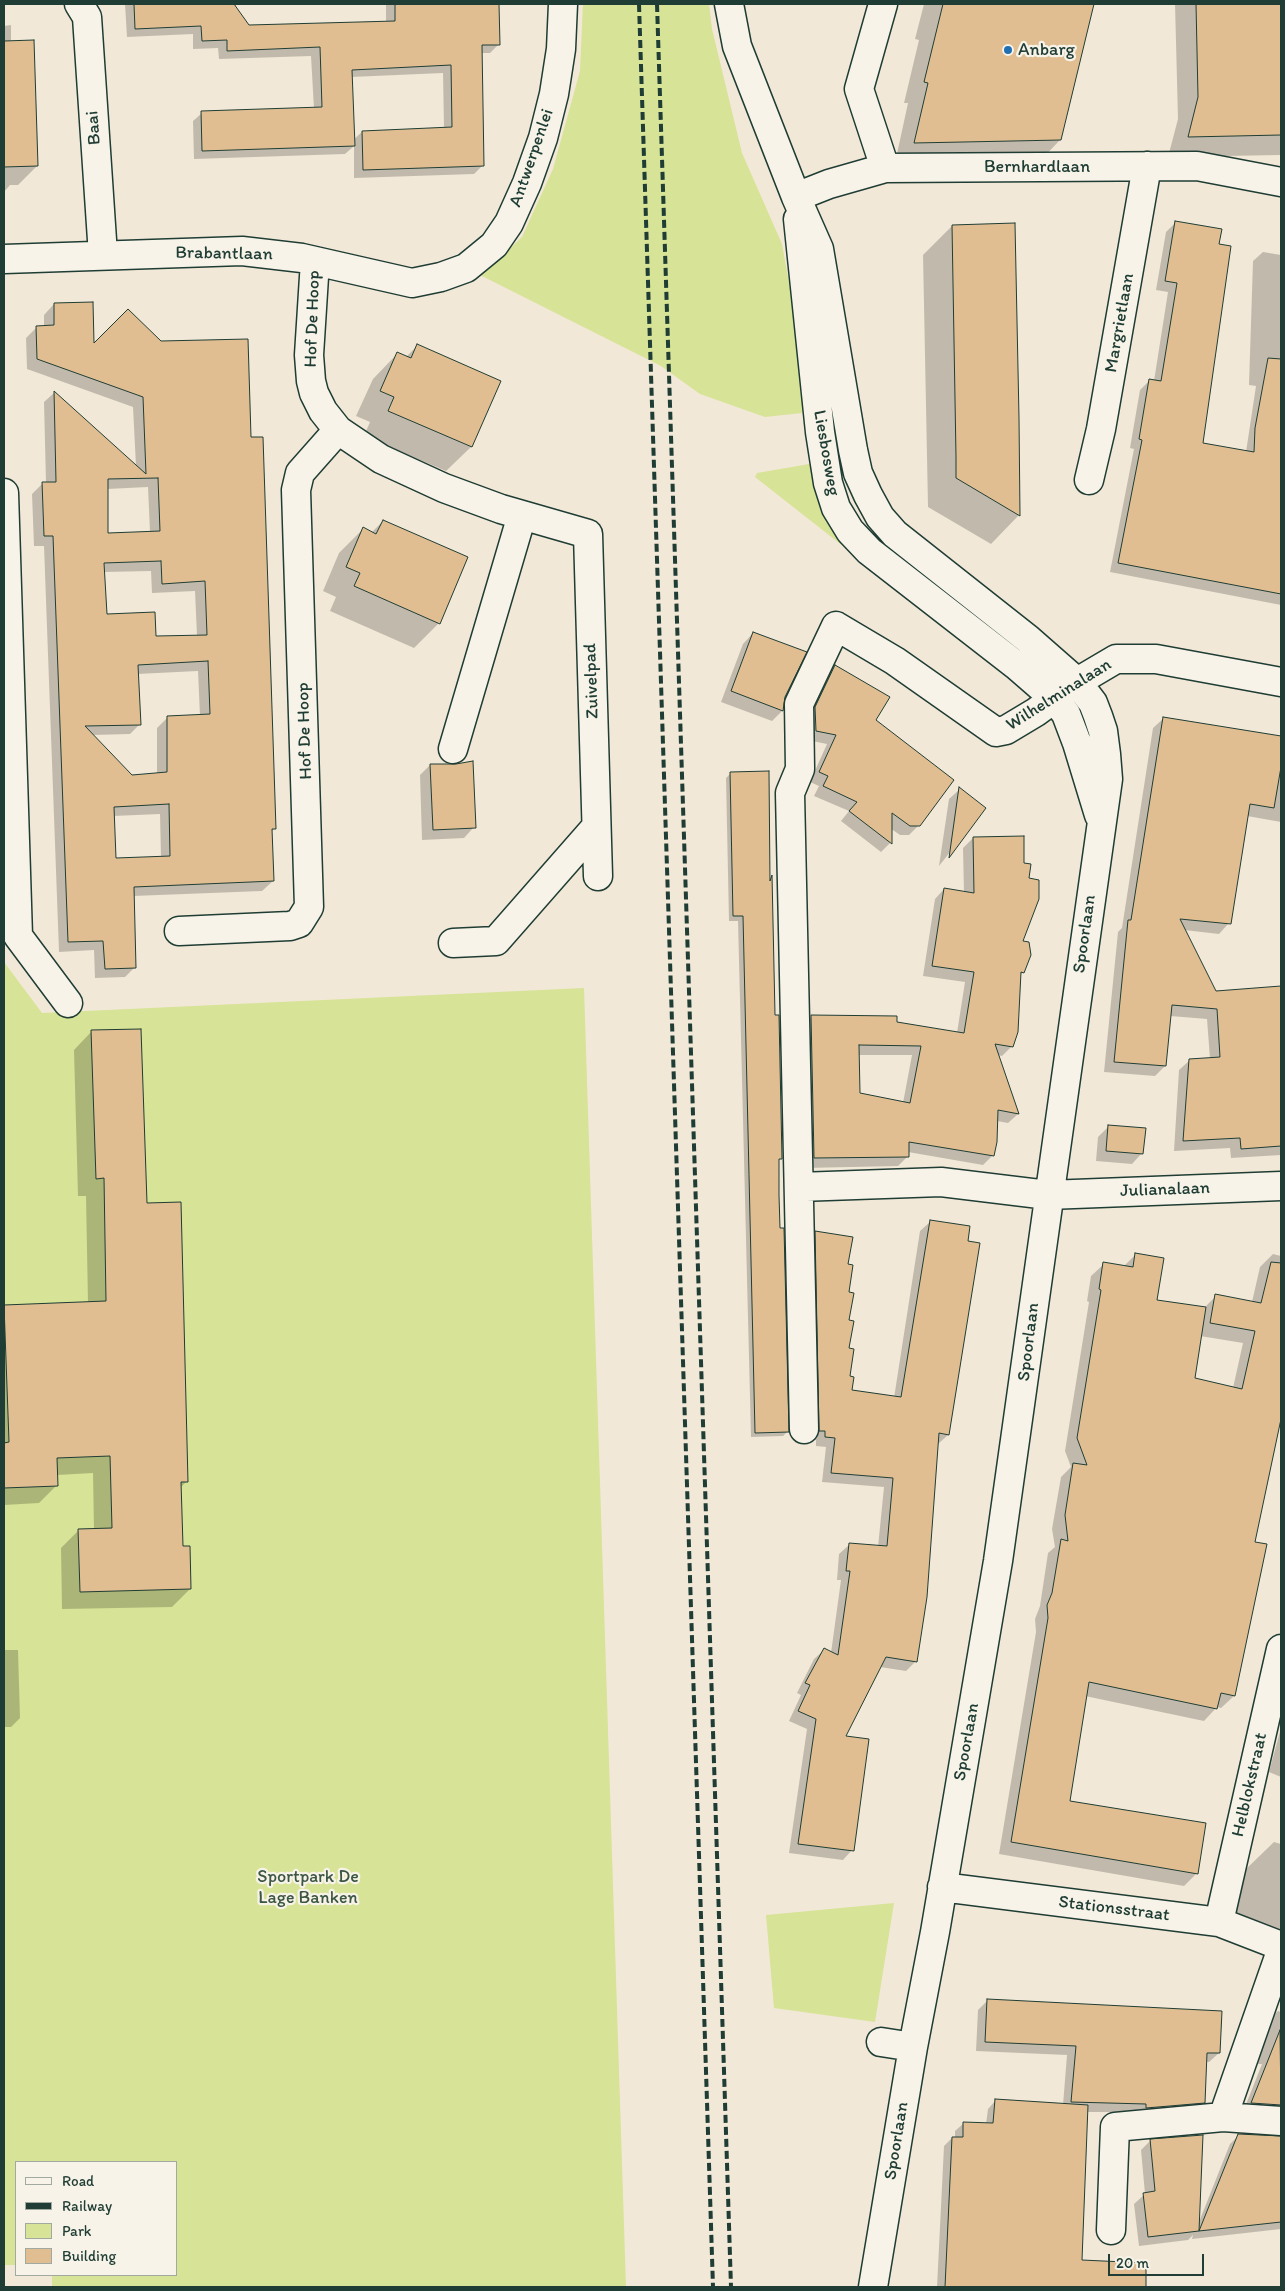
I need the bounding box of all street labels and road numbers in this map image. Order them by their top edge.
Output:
street label: Antwerpenlei [505,106,559,210]
street label: Baai [82,110,106,146]
street label: Bernhardlaan [984,156,1090,178]
street label: Brabantlaan [175,242,273,266]
street label: Hof De Hoop [301,270,325,368]
street label: Margrietlaan [1101,272,1139,374]
street label: Liesbosweg [808,408,844,498]
street label: Zuivelpad [580,643,604,719]
street label: Wilhelminalaan [1002,654,1116,736]
street label: Hof De Hoop [293,682,317,780]
street label: Spoorlaan [1069,893,1101,975]
street label: Julianalaan [1120,1178,1210,1202]
street label: Spoorlaan [1013,1302,1045,1382]
street label: Spoorlaan [950,1701,984,1783]
street label: Helblokstraat [1228,1731,1272,1839]
street label: Stationsstraat [1057,1891,1171,1927]
street label: Spoorlaan [880,2100,914,2182]

